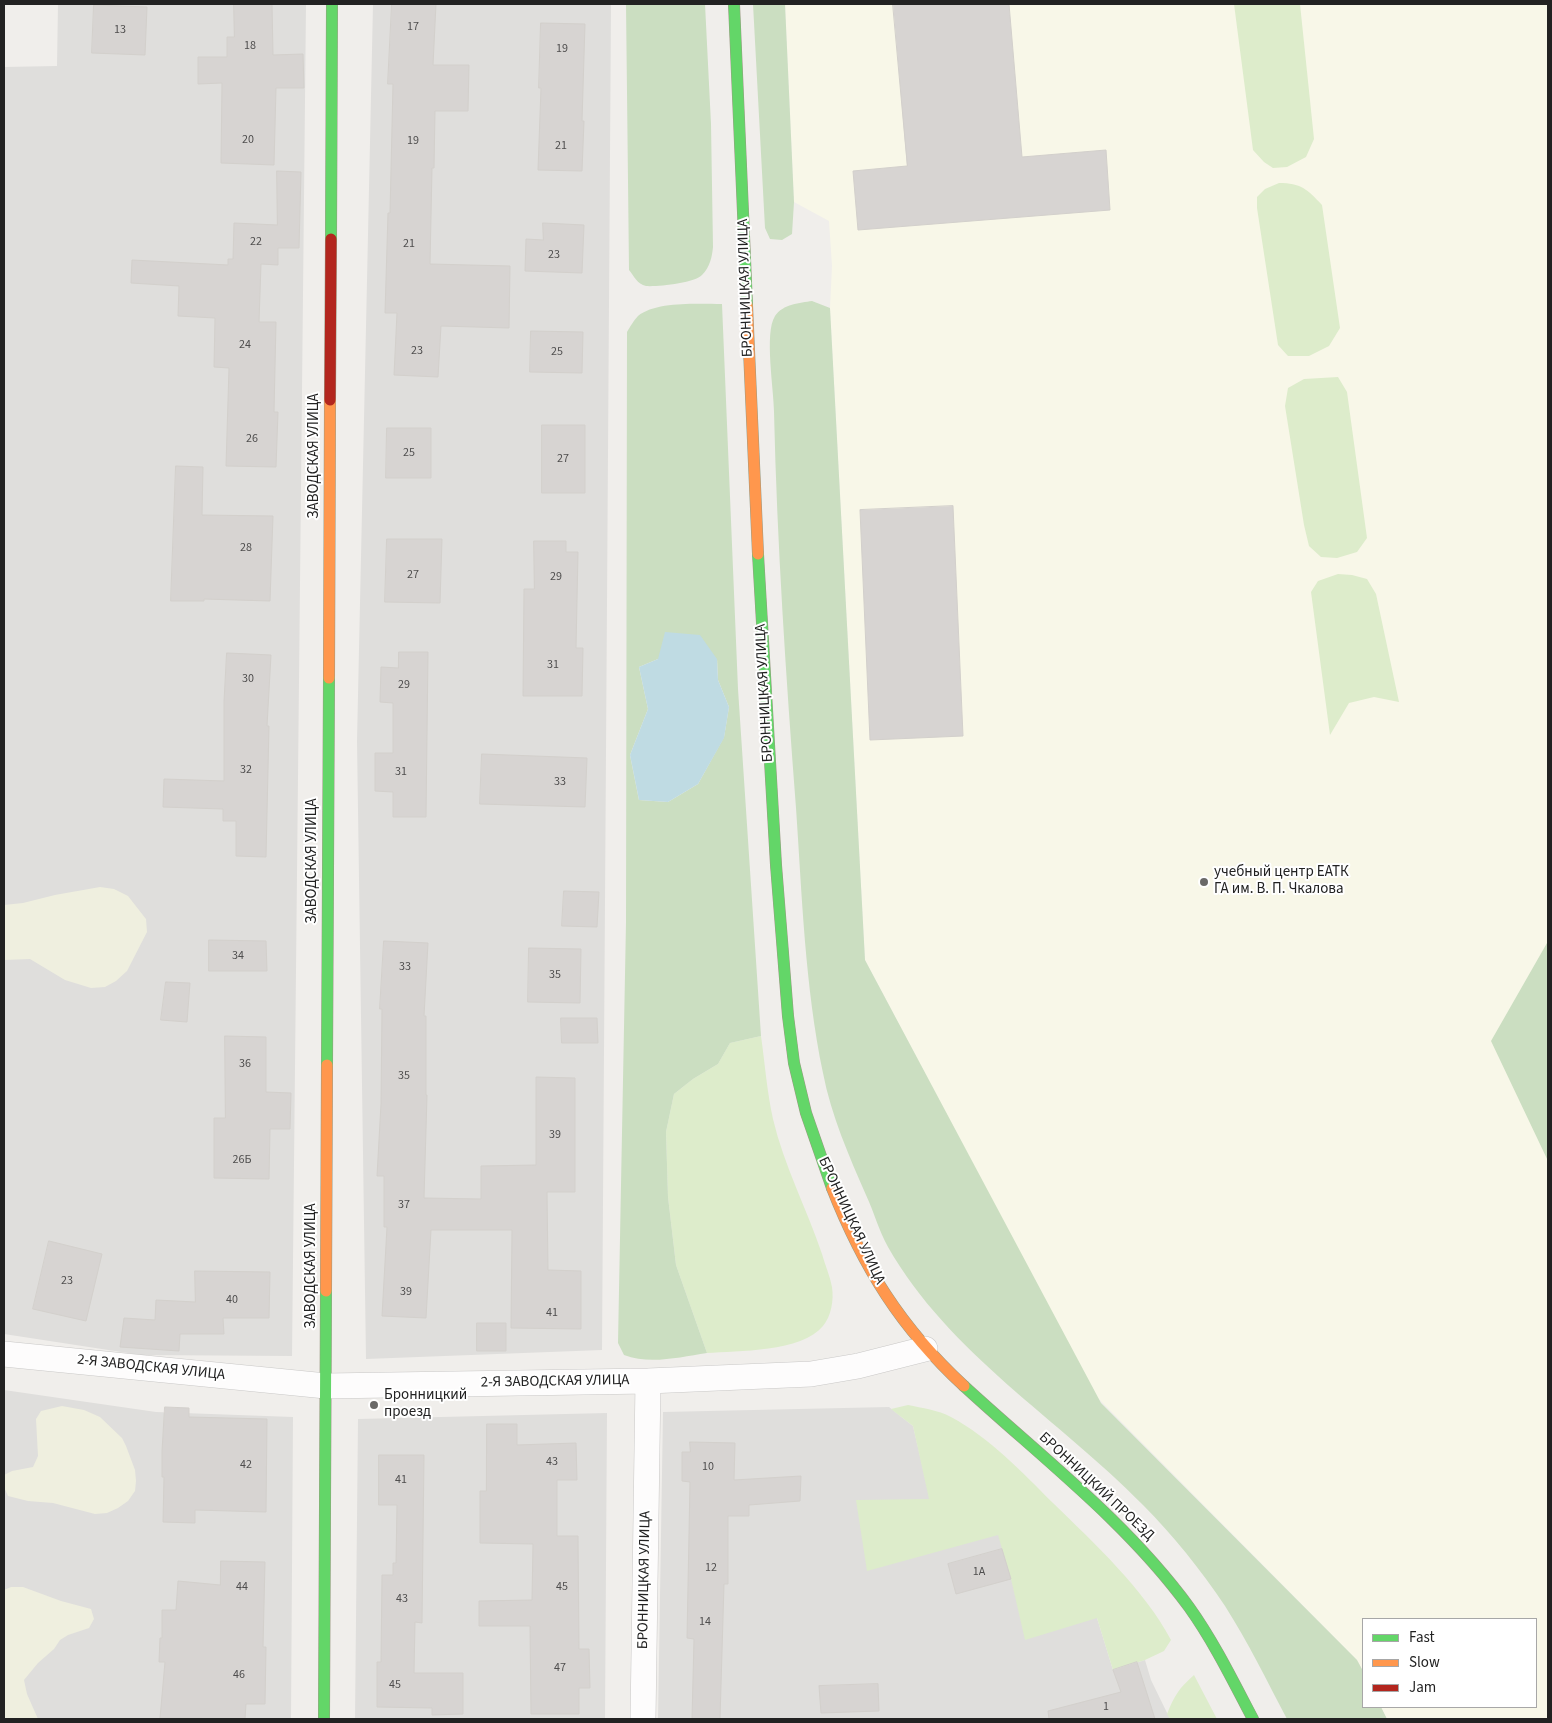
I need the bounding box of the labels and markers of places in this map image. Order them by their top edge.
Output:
place label: учебный центр ЕАТК ГА им. В. П. Чкалова [1214,864,1349,899]
marker: учебный центр ЕАТК ГА им. В. П. Чкалова [1198,876,1210,888]
place label: Бронницкий проезд [384,1387,467,1422]
marker: Бронницкий проезд [368,1399,380,1411]

